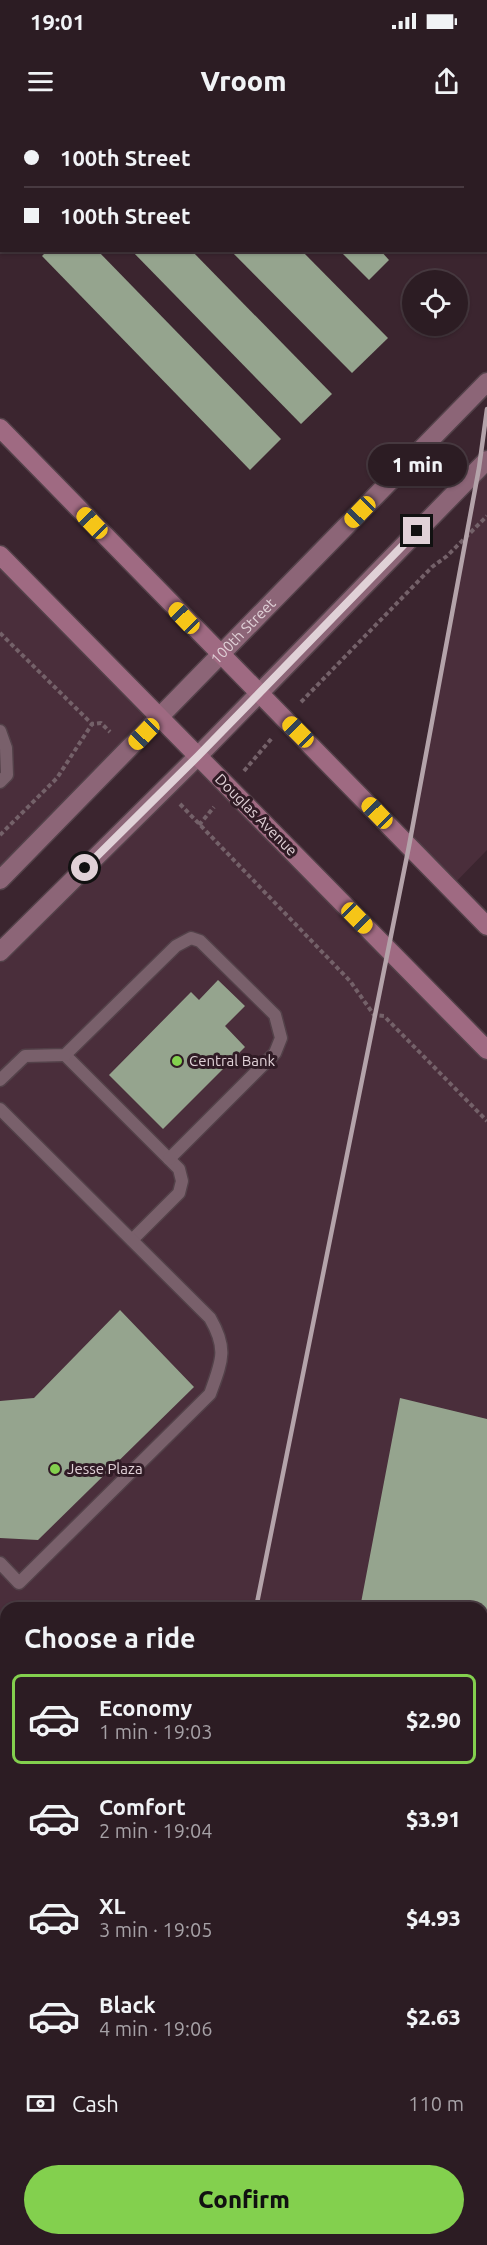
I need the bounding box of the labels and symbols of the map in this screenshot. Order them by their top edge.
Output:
callout: 1 min [368,444,466,486]
car [341,493,379,531]
car [73,504,111,542]
route end [403,517,430,544]
street label: 100th Street [207,594,279,667]
car [165,599,203,637]
car [279,713,317,751]
car [125,715,163,753]
street label: Douglas Avenue [212,770,301,859]
car [358,794,396,832]
route start [71,854,98,881]
car [338,899,376,937]
place label: Central Bank [189,1052,275,1069]
marker: Central Bank [170,1054,184,1068]
place label: Jesse Plaza [67,1460,143,1477]
marker: Jesse Plaza [48,1462,62,1476]

